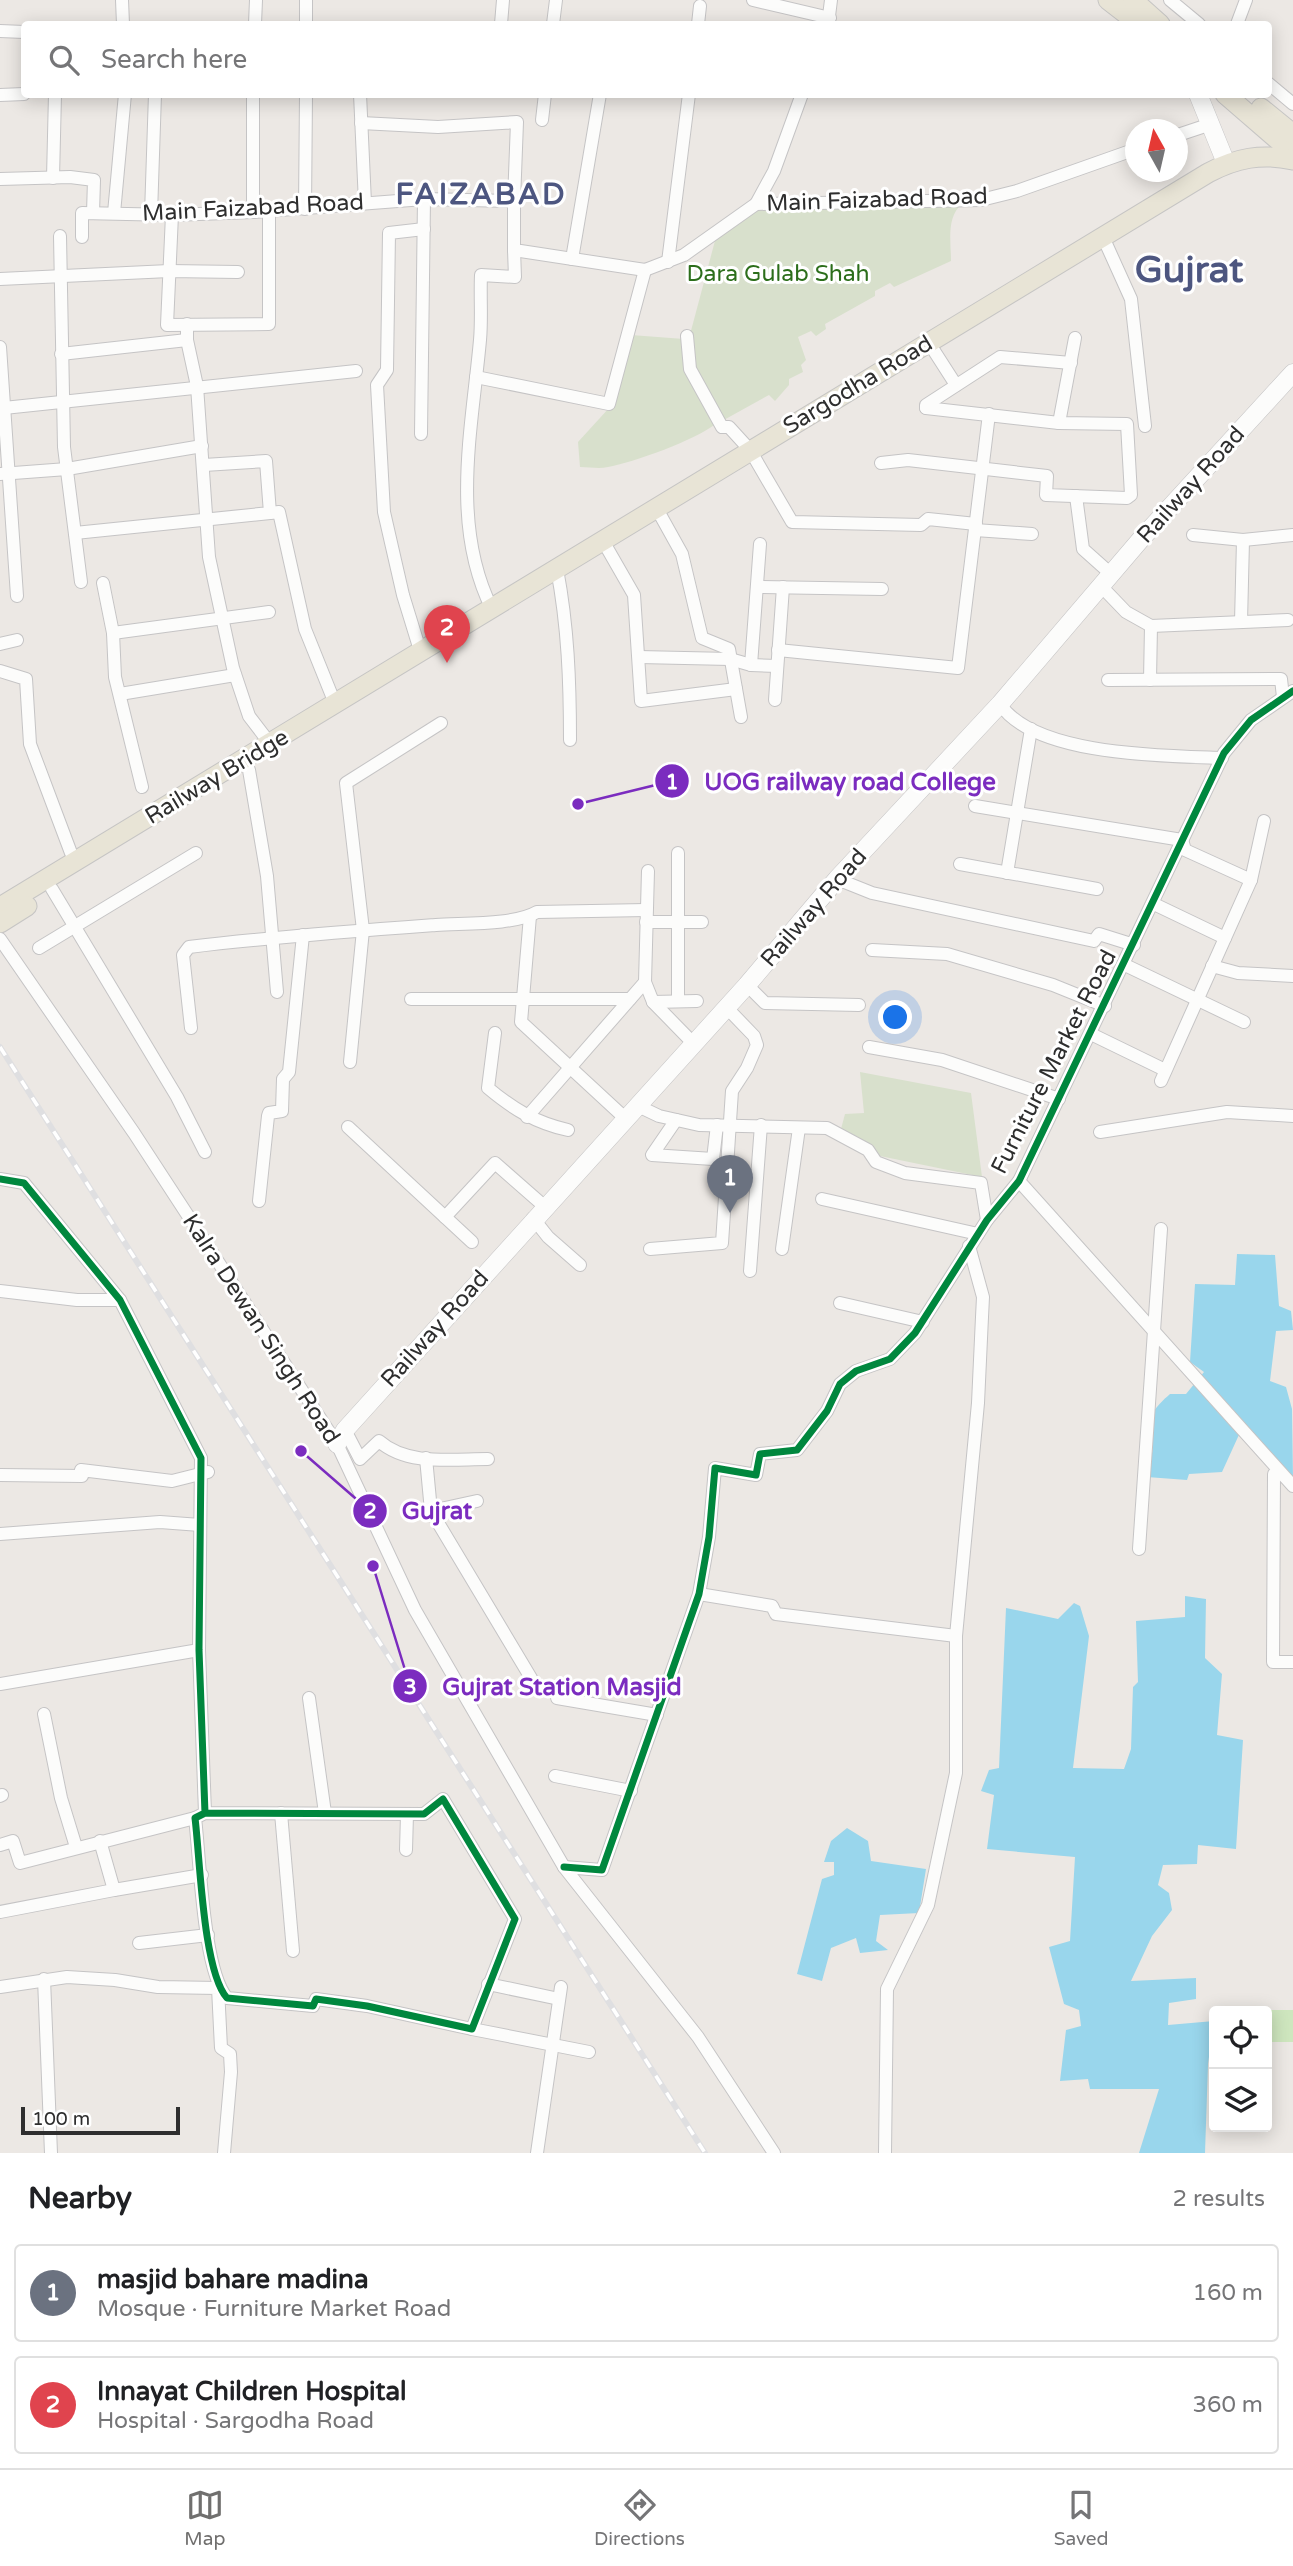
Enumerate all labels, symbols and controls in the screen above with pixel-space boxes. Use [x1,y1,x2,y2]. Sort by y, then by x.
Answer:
search box [21,21,1272,98]
icon: search [45,41,83,79]
text: Search here [101,44,247,75]
north arrow [1125,119,1188,182]
district label: FAIZABAD [396,176,566,213]
street label: Main Faizabad Road [766,182,988,218]
street label: Main Faizabad Road [141,188,365,228]
district label: Gujrat [1135,248,1243,293]
park label: Dara Gulab Shah [686,260,870,288]
street label: Sargodha Road [778,329,938,441]
street label: Railway Road [1131,421,1251,549]
pin: 2 [424,605,470,663]
street label: Railway Bridge [140,723,294,831]
callout: UOG railway road College [655,759,1009,804]
text: UOG railway road College [704,768,996,797]
text: 1 [665,770,679,795]
street label: Railway Road [755,843,873,973]
street label: Furniture Market Road [985,945,1123,1179]
your location [878,1000,912,1034]
pin: 1 [707,1155,753,1213]
street label: Kalra Dewan Singh Road [176,1209,346,1449]
street label: Railway Road [375,1265,495,1393]
callout: Gujrat [353,1488,486,1533]
text: Gujrat [402,1497,473,1526]
text: 2 [363,1499,377,1524]
callout: Gujrat Station Masjid [393,1664,695,1709]
text: Gujrat Station Masjid [442,1673,682,1702]
text: 3 [403,1675,417,1700]
map controls [1209,2006,1272,2132]
button: locate [1209,2006,1272,2069]
button: layers [1209,2069,1272,2132]
scale bar [21,2104,180,2136]
text: 100 m [32,2108,90,2130]
text: Nearby [28,2180,132,2217]
text: 2 results [1172,2185,1265,2213]
text: masjid bahare madina [97,2264,369,2295]
text: 1 [46,2279,60,2307]
text: 160 m [1193,2279,1263,2307]
text: Mosque · Furniture Market Road [97,2295,451,2323]
text: Innayat Children Hospital [97,2376,407,2407]
text: 2 [46,2391,60,2419]
text: 360 m [1193,2391,1263,2419]
text: Hospital · Sargodha Road [97,2407,374,2435]
tab: Map [184,2486,225,2550]
tab: Directions [594,2486,685,2550]
tab: Saved [1054,2486,1109,2550]

